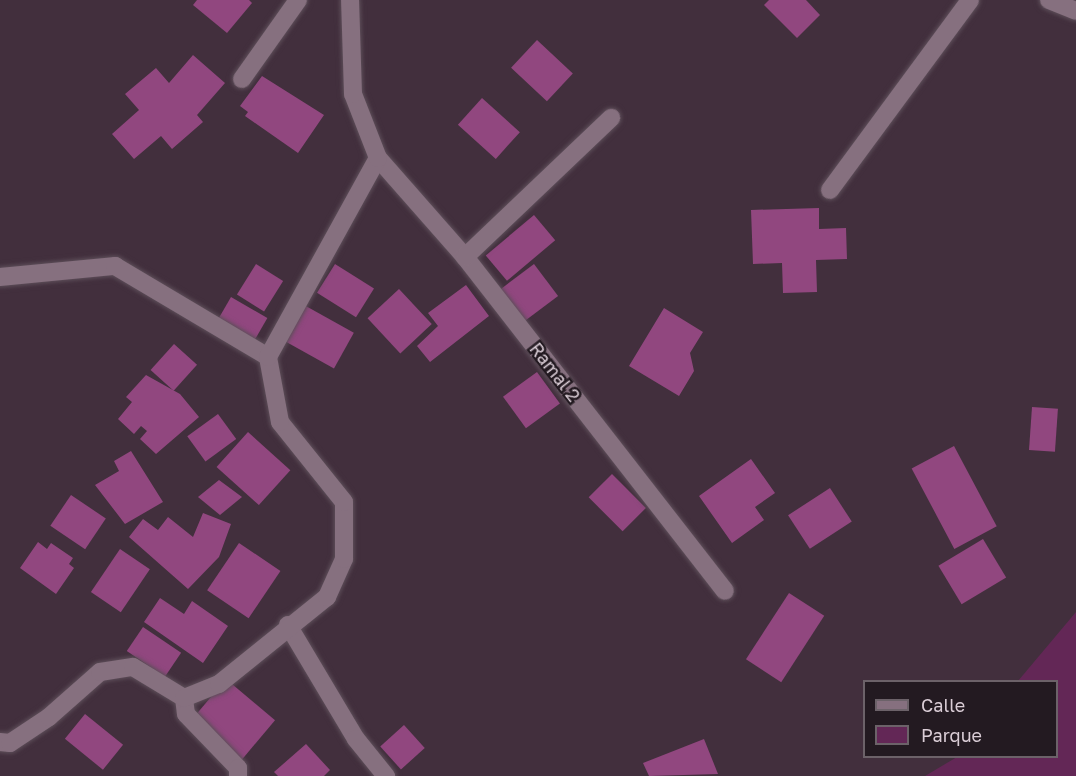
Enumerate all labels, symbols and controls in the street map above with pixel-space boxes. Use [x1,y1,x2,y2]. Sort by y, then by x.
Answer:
street label: Ramal 2 [525,338,585,406]
legend [863,680,1058,758]
text: Calle [921,694,965,716]
text: Parque [921,724,982,746]

